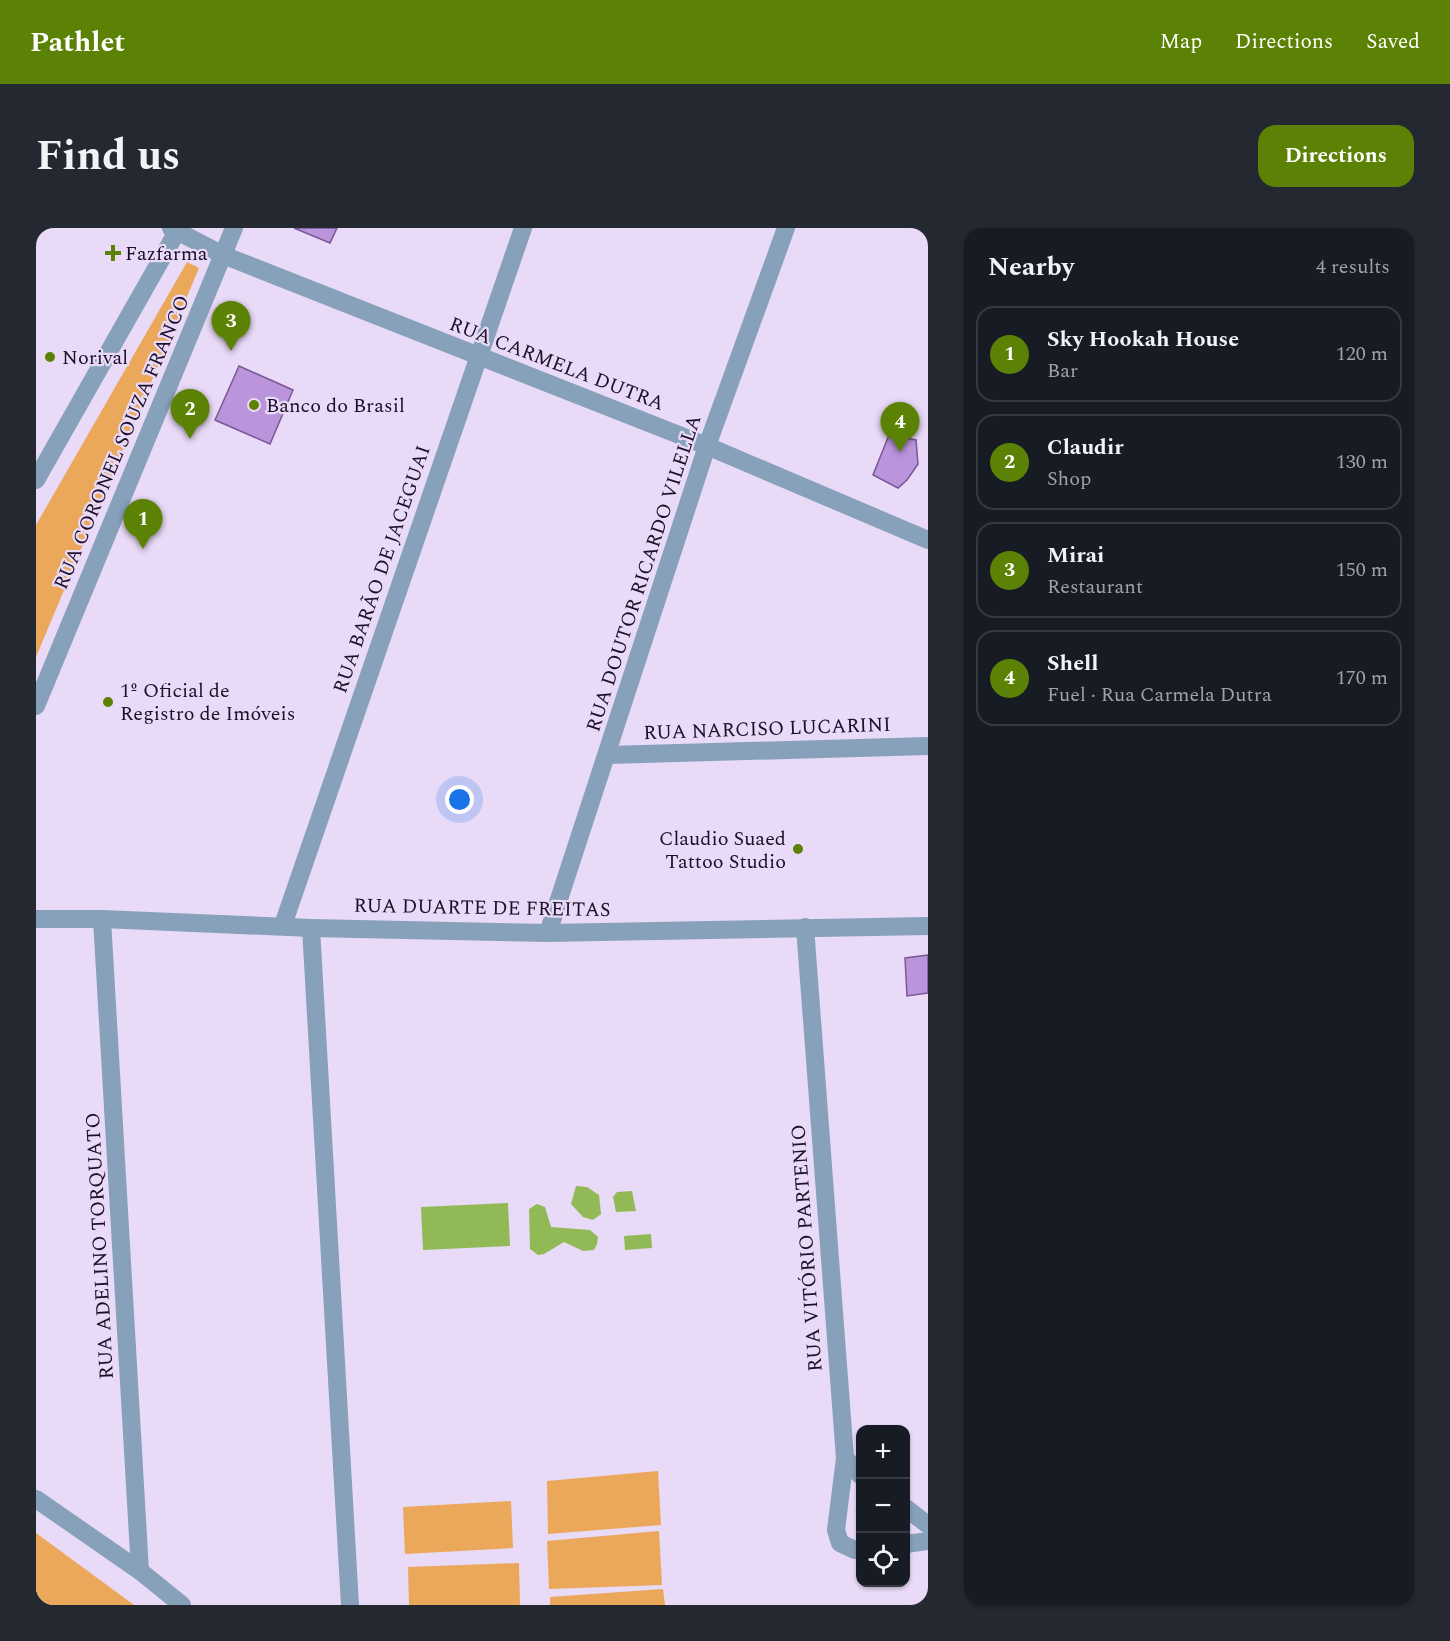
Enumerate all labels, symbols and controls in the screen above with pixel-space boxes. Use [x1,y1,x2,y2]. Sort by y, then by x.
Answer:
text: Pathlet [30,21,125,64]
text: Map [1160,26,1202,58]
text: Directions [1235,26,1333,58]
text: Saved [1366,26,1420,58]
text: Find us [36,125,180,188]
button: Directions [1258,125,1414,187]
place label: Fazfarma [125,239,208,269]
marker: Fazfarma [106,246,120,260]
text: Nearby [988,247,1074,287]
text: 4 results [1316,252,1390,282]
street label: RUA CORONEL SOUZA FRANCO [46,291,198,594]
pin: 3 [212,302,250,351]
street label: RUA CARMELA DUTRA [445,309,669,419]
text: Sky Hookah House [1047,323,1239,356]
text: 1 [1004,339,1015,369]
text: 120 m [1336,339,1388,369]
place label: Norival [62,343,128,373]
marker: Norival [43,350,57,364]
text: Bar [1047,356,1078,386]
pin: 2 [170,390,210,439]
place label: Banco do Brasil [266,391,405,421]
marker: Banco do Brasil [247,398,261,412]
pin: 4 [880,402,920,452]
street label: RUA DOUTOR RICARDO VILELLA [578,411,709,736]
text: Claudir [1047,431,1124,464]
street label: RUA BARÃO DE JACEGUAI [325,441,439,697]
text: 2 [1004,447,1015,477]
text: 130 m [1336,447,1388,477]
text: Shop [1047,464,1091,494]
pin: 1 [124,500,162,549]
text: Mirai [1047,539,1104,572]
text: 3 [1004,555,1015,585]
text: 150 m [1336,555,1388,585]
text: Restaurant [1047,572,1143,602]
text: Shell [1047,647,1098,680]
text: 4 [1004,663,1015,693]
text: 170 m [1336,663,1388,693]
place label: 1º Oficial de Registro de Imóveis [120,676,295,729]
text: Fuel · Rua Carmela Dutra [1047,680,1272,710]
marker: 1º Oficial de Registro de Imóveis [101,695,115,709]
street label: RUA NARCISO LUCARINI [643,710,891,748]
your location [445,785,474,814]
place label: Claudio Suaed Tattoo Studio [659,824,786,877]
marker: Claudio Suaed Tattoo Studio [791,842,805,856]
street label: RUA DUARTE DE FREITAS [353,891,611,925]
street label: RUA ADELINO TORQUATO [78,1112,122,1380]
street label: RUA VITÓRIO PARTENIO [783,1123,831,1373]
map controls [856,1425,910,1587]
button: + [856,1425,910,1479]
button: − [856,1479,910,1533]
button: locate [856,1533,910,1587]

